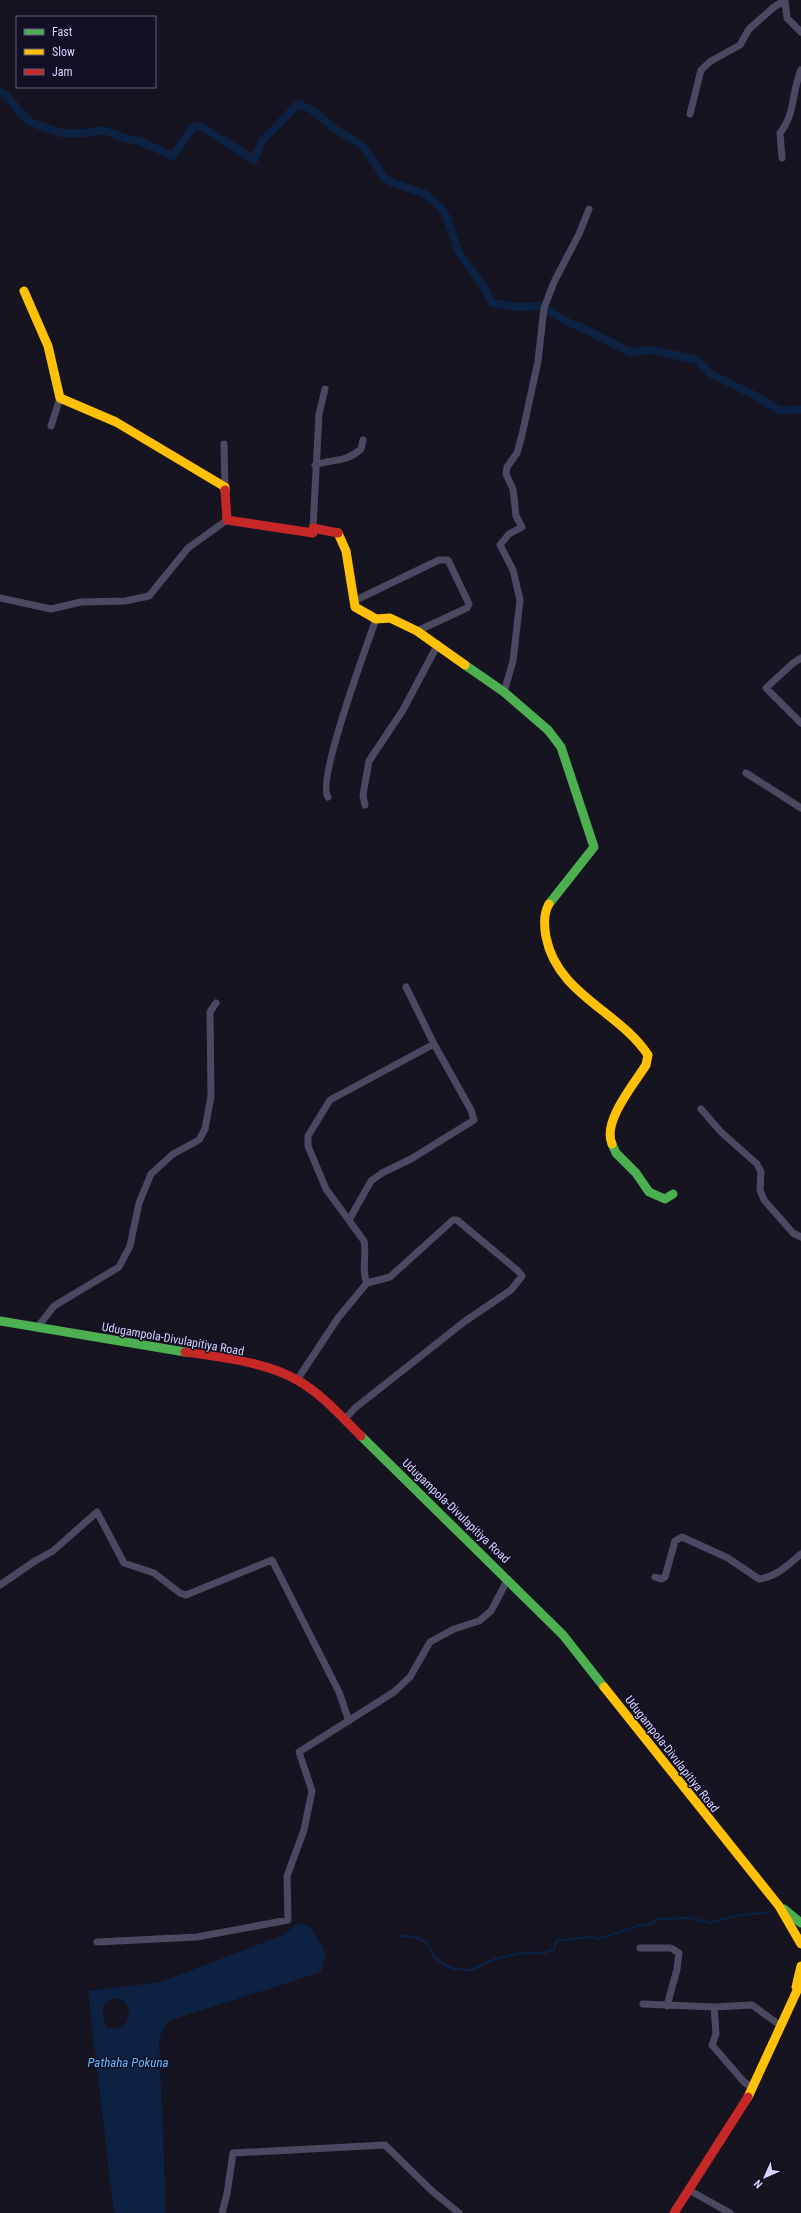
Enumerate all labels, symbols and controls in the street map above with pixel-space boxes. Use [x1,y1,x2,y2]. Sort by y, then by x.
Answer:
legend [16,16,156,88]
text: Fast [52,25,73,39]
text: Slow [52,45,75,59]
text: Jam [52,65,73,79]
street label: Udugampola-Divulapitiya Road [101,1320,245,1358]
street label: Udugampola-Divulapitiya Road [399,1456,513,1566]
street label: Udugampola-Divulapitiya Road [622,1693,722,1815]
water label: Pathaha Pokuna [87,2055,169,2070]
north arrow [745,2157,785,2197]
text: N [751,2177,765,2191]

